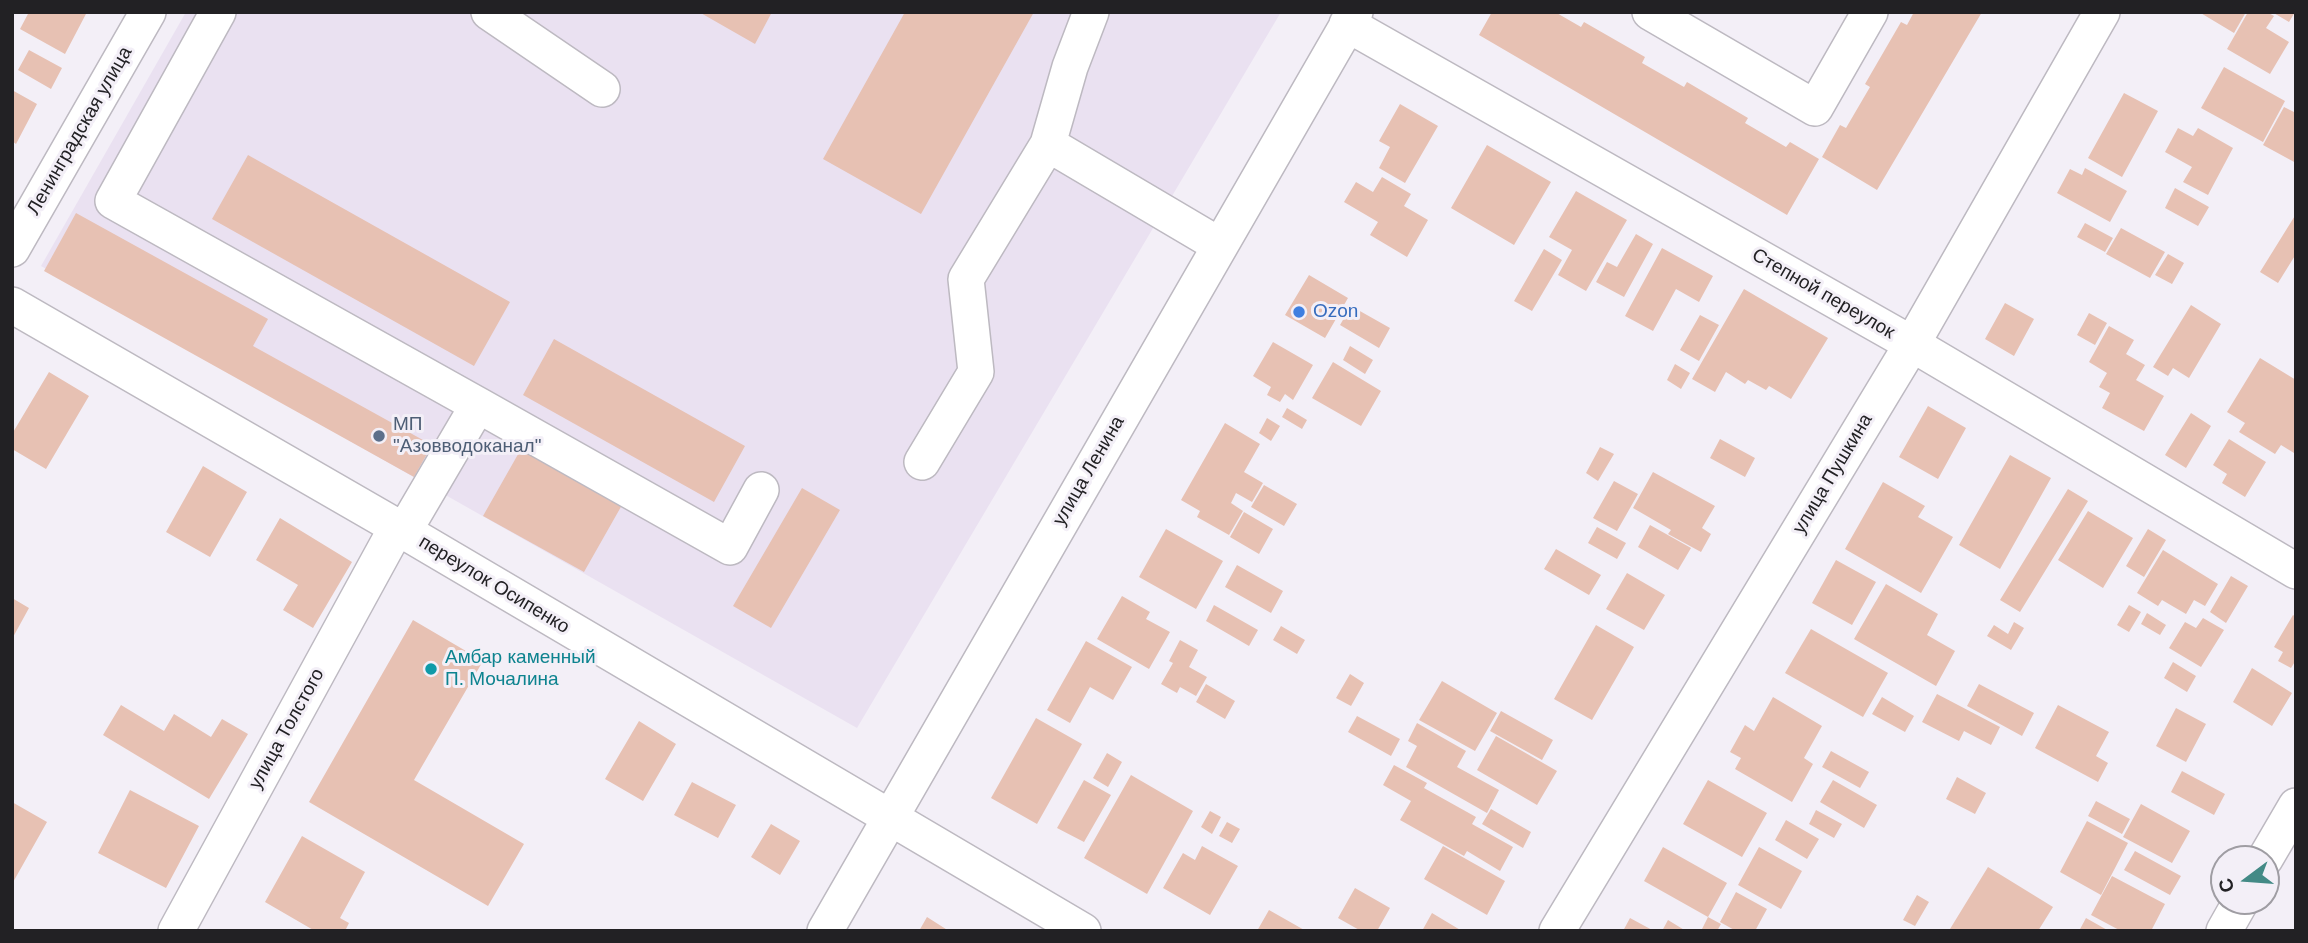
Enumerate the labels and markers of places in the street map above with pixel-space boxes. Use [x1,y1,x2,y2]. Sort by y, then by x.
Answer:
place label: Ozon [1313,301,1358,323]
marker: Ozon [1291,304,1307,320]
place label: МП "Азовводоканал" [393,414,541,458]
marker: МП "Азовводоканал" [371,428,387,444]
place label: Амбар каменный П. Мочалина [445,647,596,691]
marker: Амбар каменный П. Мочалина [423,661,439,677]

